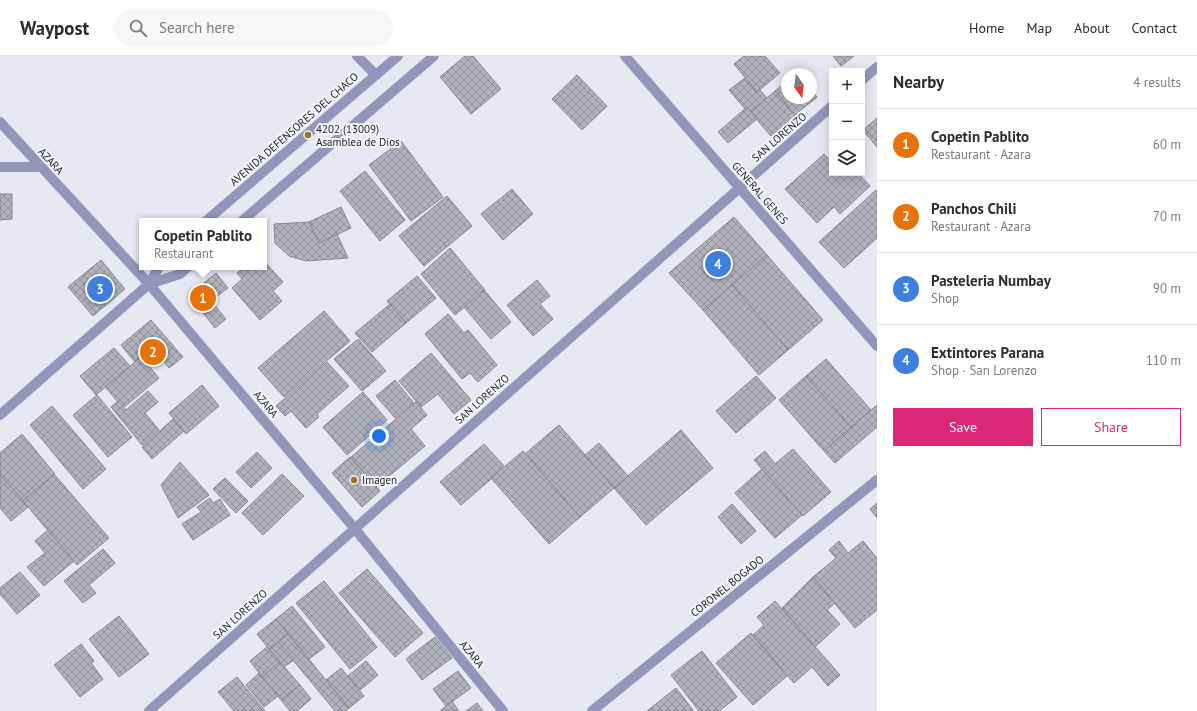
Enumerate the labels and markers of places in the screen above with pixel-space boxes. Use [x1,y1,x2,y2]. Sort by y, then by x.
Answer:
place label: 4202 (13009) Asamblea de Dios [316,122,400,149]
marker: 4202 (13009) Asamblea de Dios [303,130,313,140]
pin: 4 [705,249,731,279]
pin: 3 [87,274,113,304]
pin: 1 [190,283,216,313]
pin: 2 [140,337,166,367]
place label: Imagen [362,473,397,487]
marker: Imagen [349,475,359,485]

